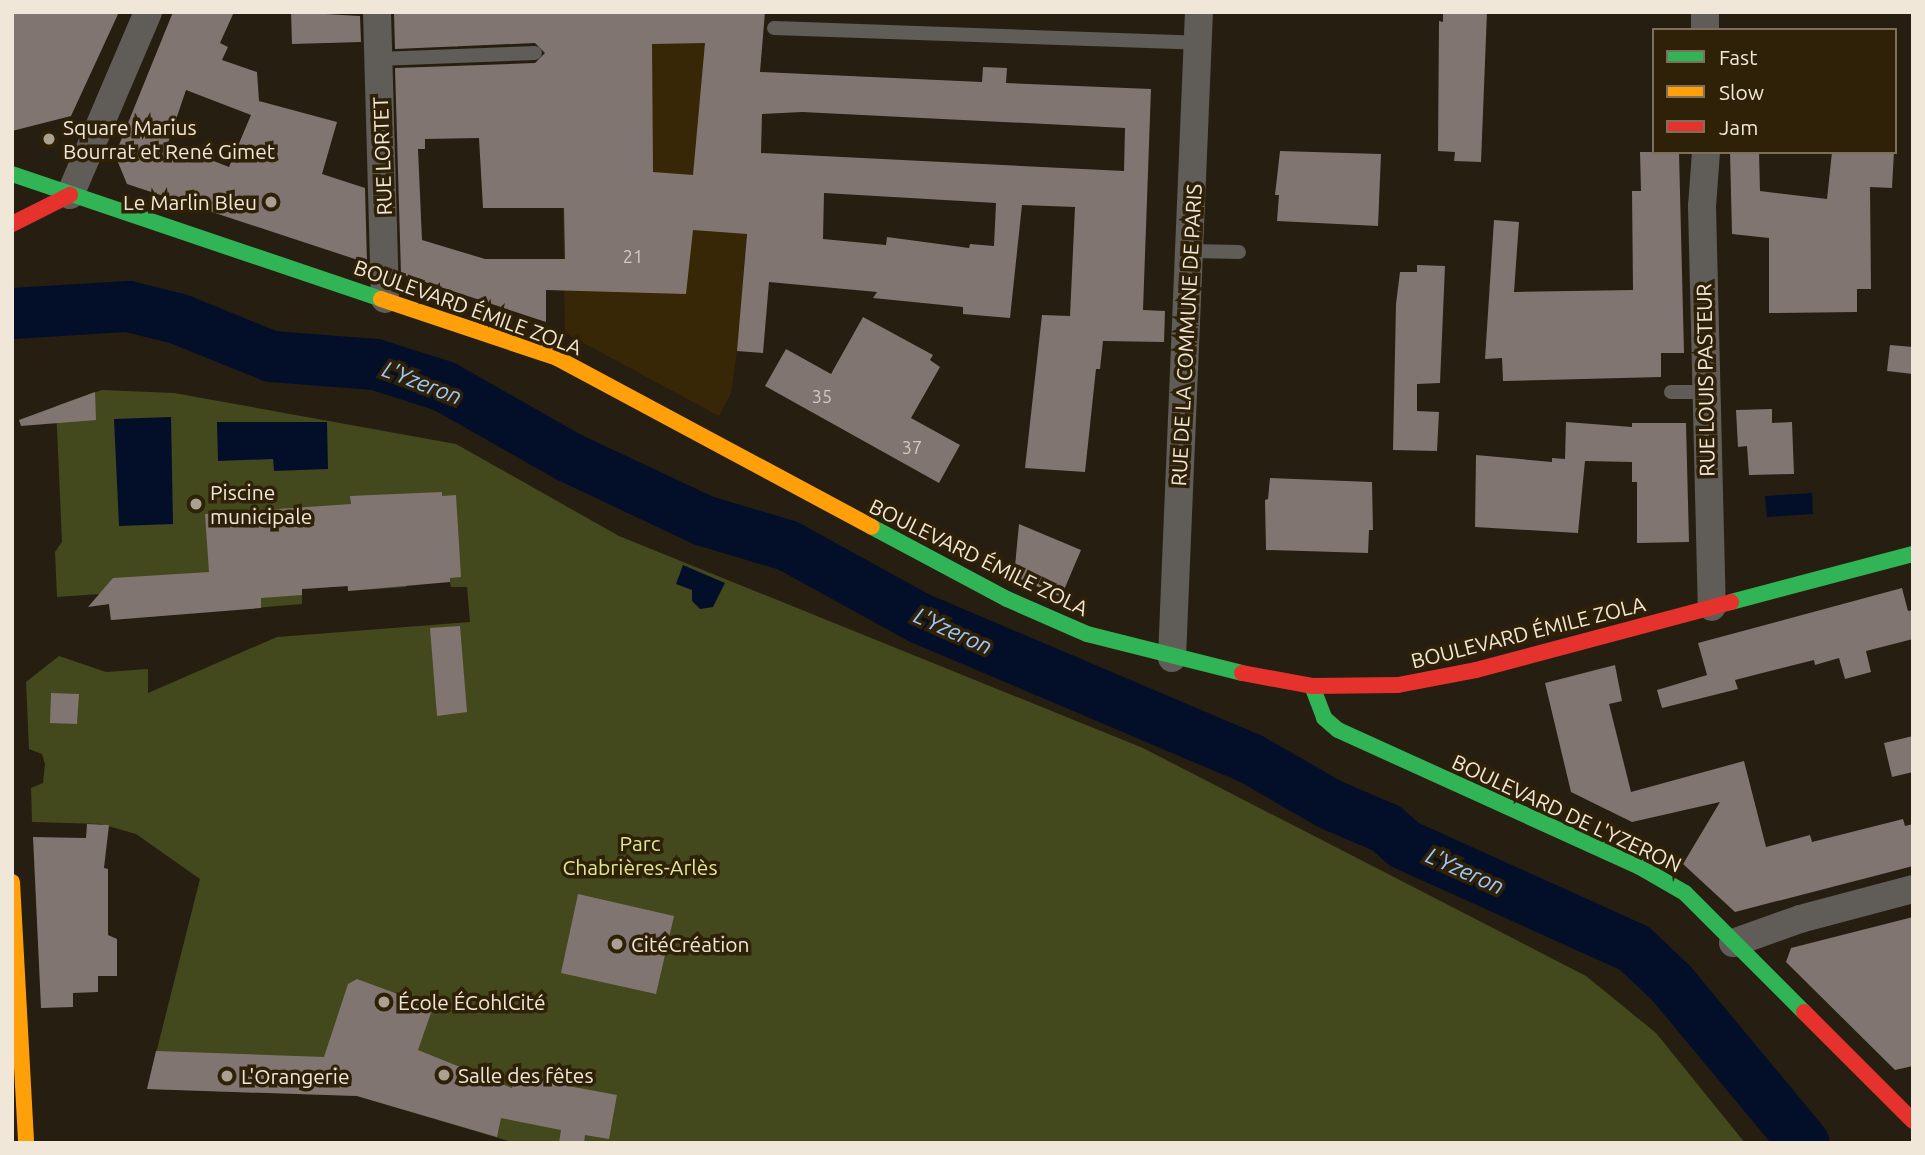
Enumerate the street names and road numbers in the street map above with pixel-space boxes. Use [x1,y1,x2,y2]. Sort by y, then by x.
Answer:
street label: RUE LORTET [367,96,397,216]
street label: RUE DE LA COMMUNE DE PARIS [1165,183,1207,487]
street label: BOULEVARD ÉMILE ZOLA [351,254,585,360]
street label: RUE LOUIS PASTEUR [1691,283,1719,477]
street label: BOULEVARD ÉMILE ZOLA [865,493,1093,621]
street label: BOULEVARD ÉMILE ZOLA [1408,591,1648,673]
street label: BOULEVARD DE L'YZERON [1448,749,1686,877]

